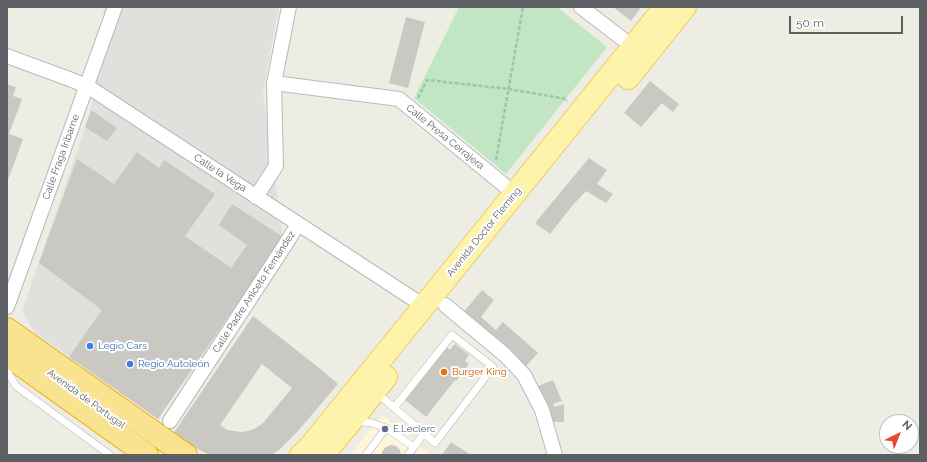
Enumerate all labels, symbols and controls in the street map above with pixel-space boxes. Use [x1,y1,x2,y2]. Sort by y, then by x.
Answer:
scale bar [791,8,905,34]
text: 50 m [796,16,824,30]
street label: Calle Presa Cerrajera [404,102,486,172]
street label: Calle Fraga Iribarne [40,113,82,201]
street label: Calle la Vega [191,151,249,195]
street label: Avenida Doctor Fleming [444,185,524,279]
street label: Calle Padre Aniceto Fernández [210,229,298,355]
place label: Legio Cars [98,340,147,352]
marker: Legio Cars [85,341,95,351]
place label: Regio Autoleón [138,358,209,370]
marker: Regio Autoleón [125,359,135,369]
place label: Burger King [452,366,507,378]
street label: Avenida de Portugal [45,367,127,431]
marker: Burger King [439,367,449,377]
north arrow [879,414,919,454]
text: N [899,418,914,433]
place label: E.Leclerc [393,423,435,435]
marker: E.Leclerc [380,424,390,434]

